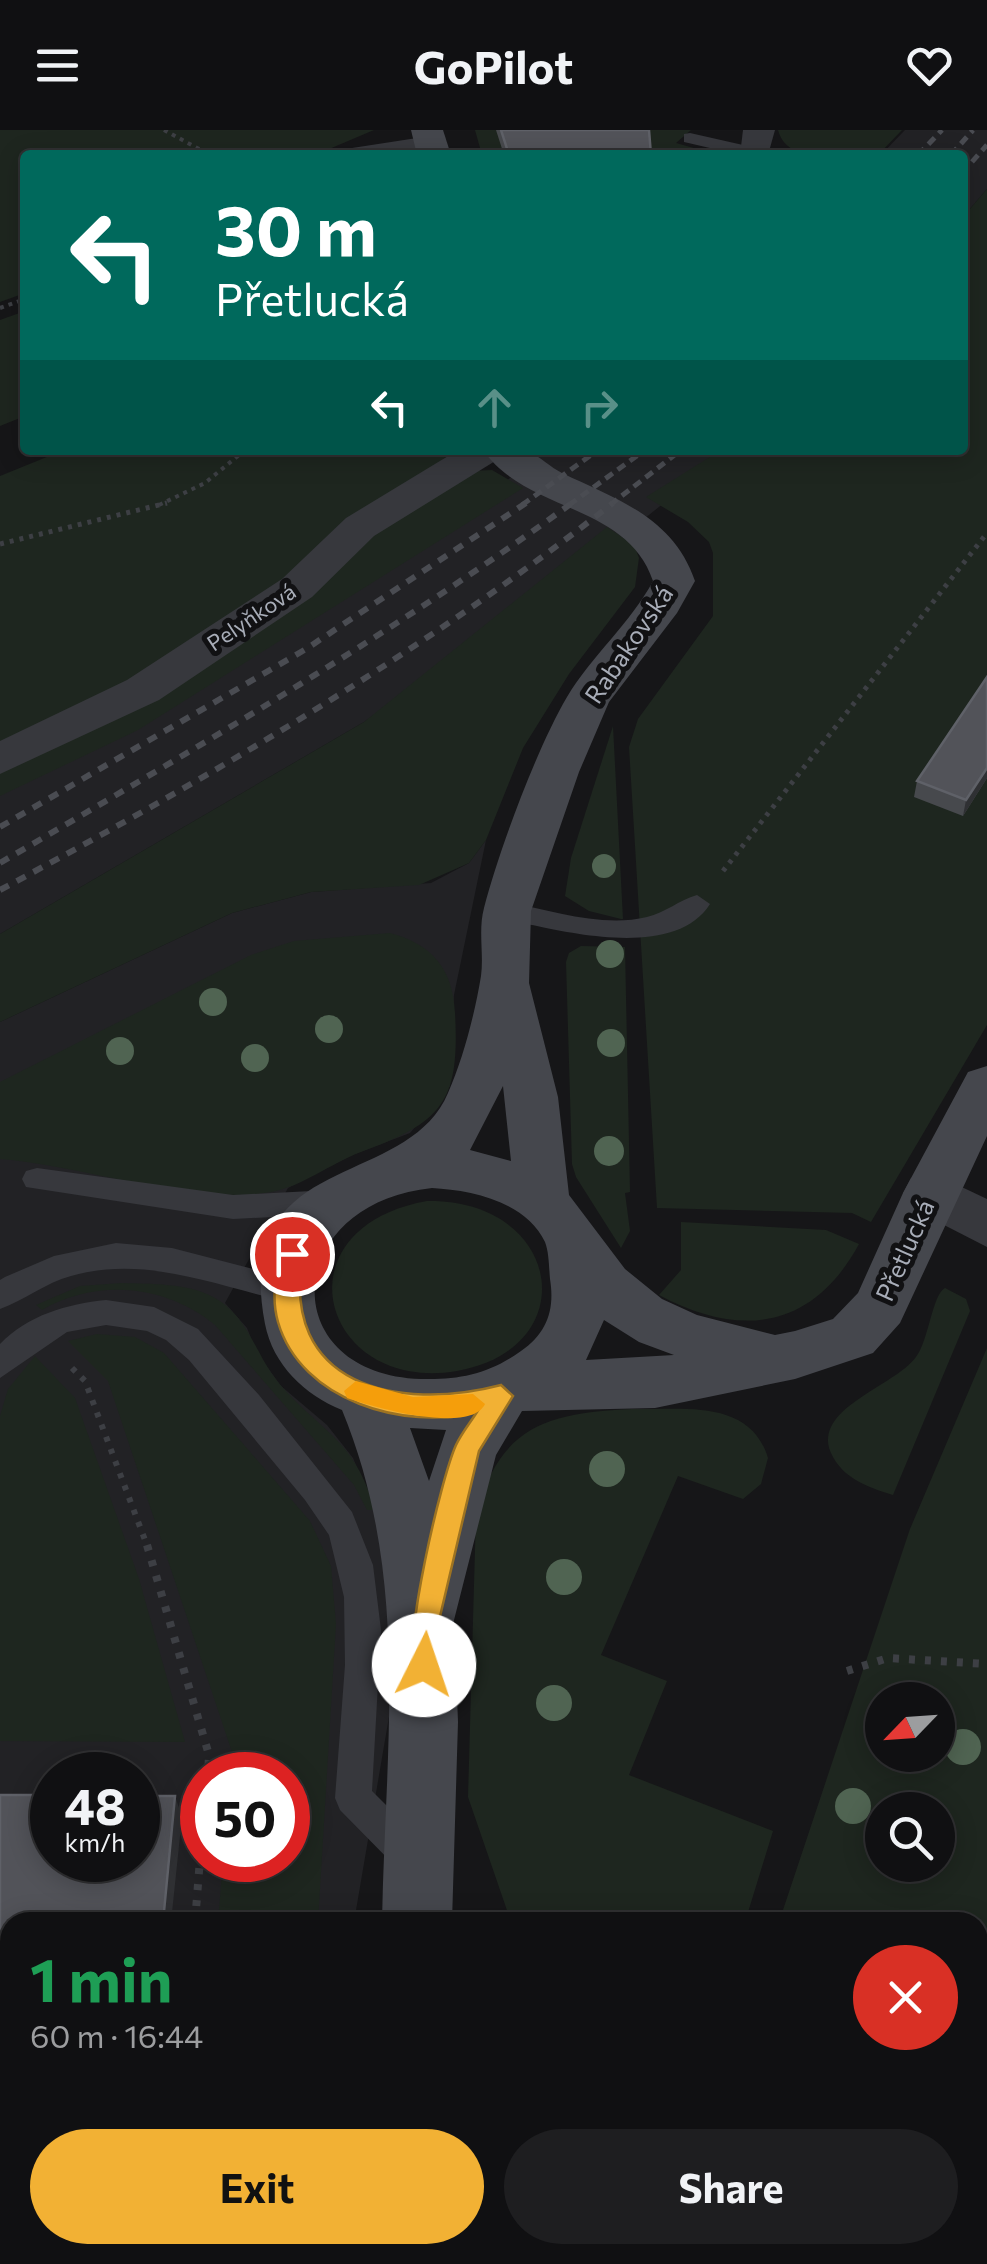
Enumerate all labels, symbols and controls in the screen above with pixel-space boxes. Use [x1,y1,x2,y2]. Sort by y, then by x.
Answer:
icon: menu [30,38,85,93]
text: GoPilot [414,38,573,93]
icon: heart [902,38,957,93]
text: 30 m [215,185,377,270]
icon: left [50,190,180,320]
text: Přetlucká [215,270,409,325]
icon: left [362,380,417,435]
icon: ahead [467,380,522,435]
icon: right [572,380,627,435]
street label: Pelyňková [201,577,301,657]
street label: Rabakovská [578,579,678,709]
street label: Přetlucká [868,1195,940,1305]
pin [250,1212,335,1297]
icon: arrive [265,1227,320,1282]
position arrow [372,1613,476,1717]
north arrow [865,1682,955,1772]
map controls [865,1682,955,1882]
speed limit sign: 50 [180,1752,310,1882]
text: 48 [64,1774,126,1835]
button: search [865,1792,955,1882]
text: km/h [65,1827,125,1857]
text: 1 min [30,1941,172,2014]
button: close [853,1945,958,2050]
text: 60 m · 16:44 [30,2015,203,2055]
button: Exit [30,2129,484,2244]
button: Share [504,2129,958,2244]

